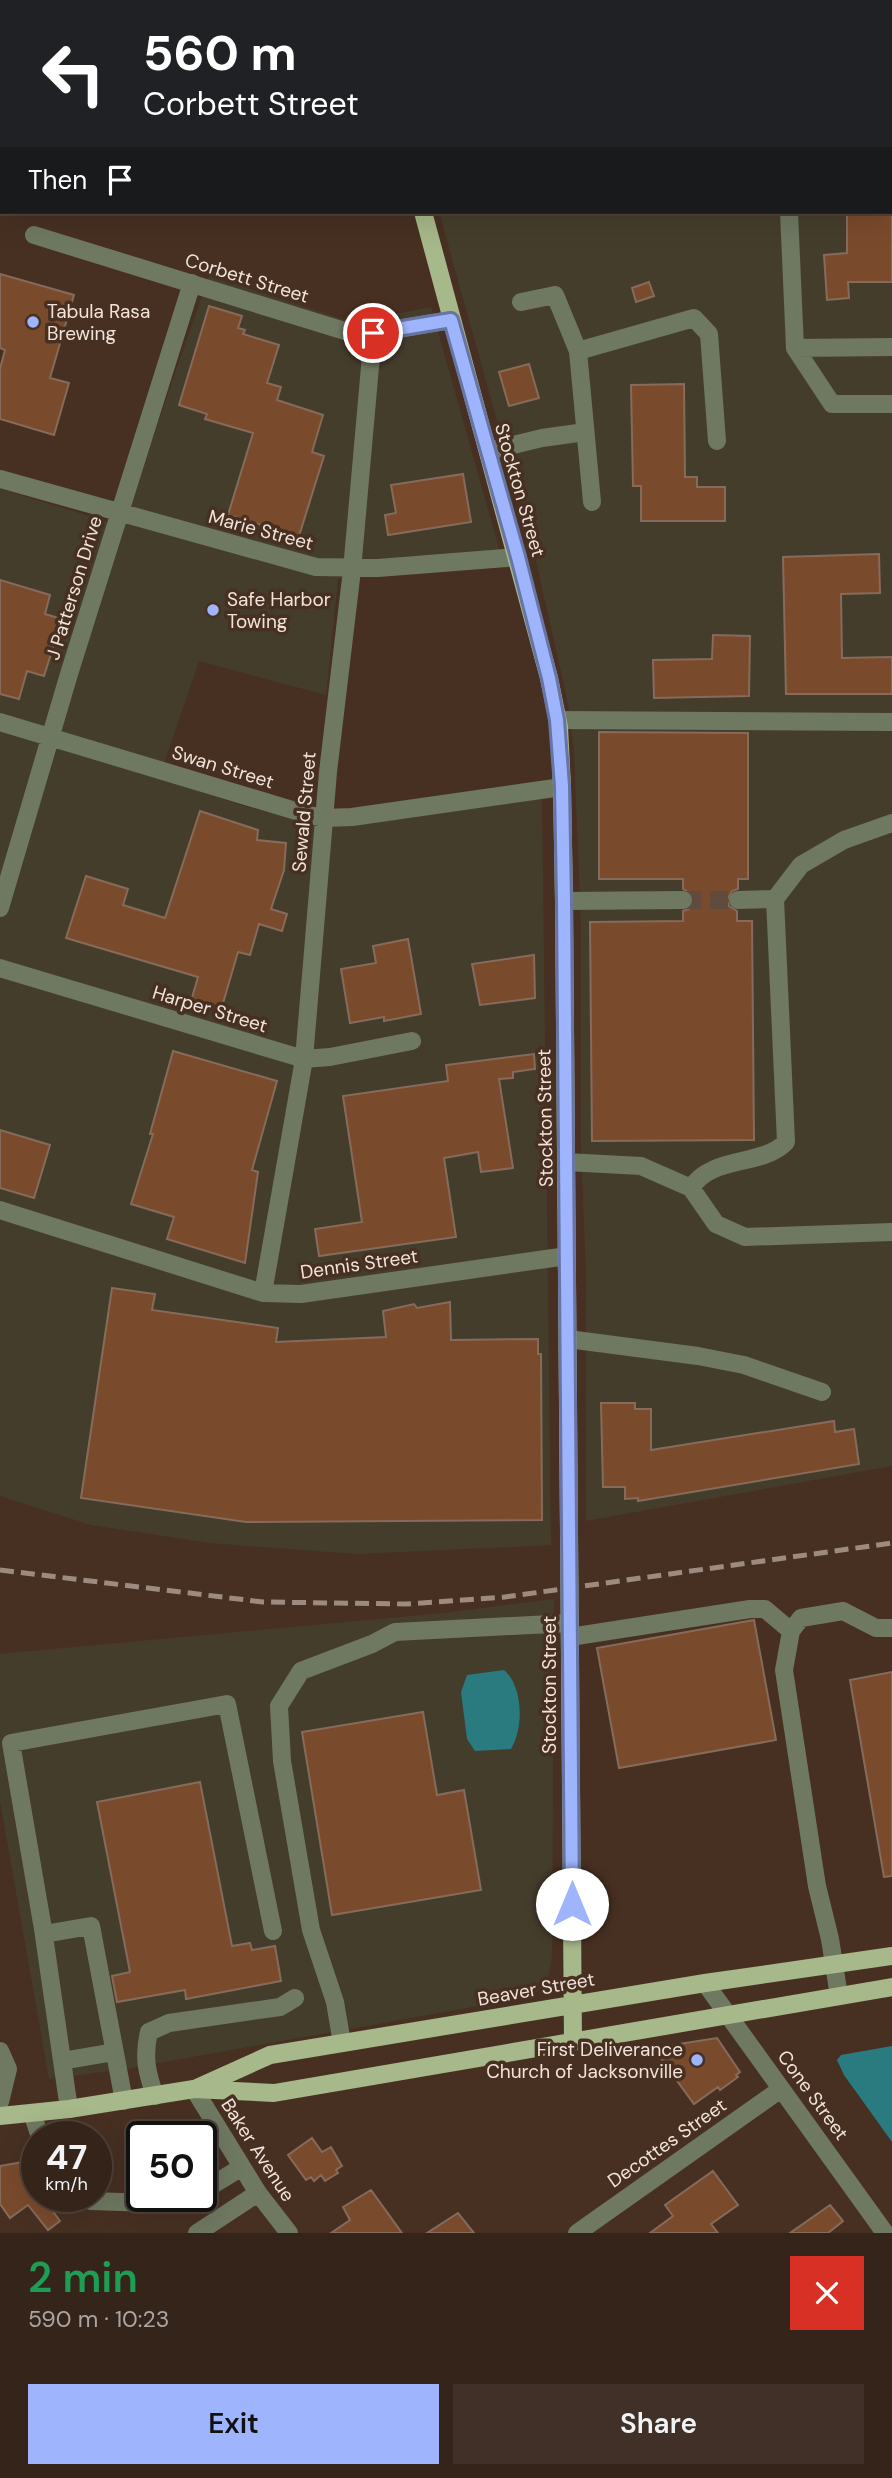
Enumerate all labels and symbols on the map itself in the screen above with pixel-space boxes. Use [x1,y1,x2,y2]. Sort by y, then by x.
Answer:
street label: Corbett Street [182,247,312,309]
place label: Tabula Rasa Brewing [47,299,150,346]
pin [343,303,403,363]
marker: Tabula Rasa Brewing [25,314,41,330]
street label: Stockton Street [489,420,551,560]
street label: Marie Street [206,504,316,556]
street label: J Patterson Drive [40,513,108,663]
place label: Safe Harbor Towing [227,587,331,634]
marker: Safe Harbor Towing [205,602,221,618]
street label: Swan Street [169,740,277,794]
street label: Sewald Street [286,751,322,873]
street label: Harper Street [149,980,271,1038]
street label: Stockton Street [531,1049,559,1187]
street label: Dennis Street [298,1243,420,1285]
street label: Stockton Street [537,1616,562,1754]
position arrow [535,1867,609,1941]
street label: Beaver Street [475,1966,597,2012]
place label: First Deliverance Church of Jacksonville [486,2037,683,2084]
street label: Cone Street [772,2045,854,2145]
marker: First Deliverance Church of Jacksonville [689,2052,705,2068]
street label: Decottes Street [603,2093,731,2193]
street label: Baker Avenue [215,2094,301,2206]
speed limit sign: 50 [126,2121,217,2212]

